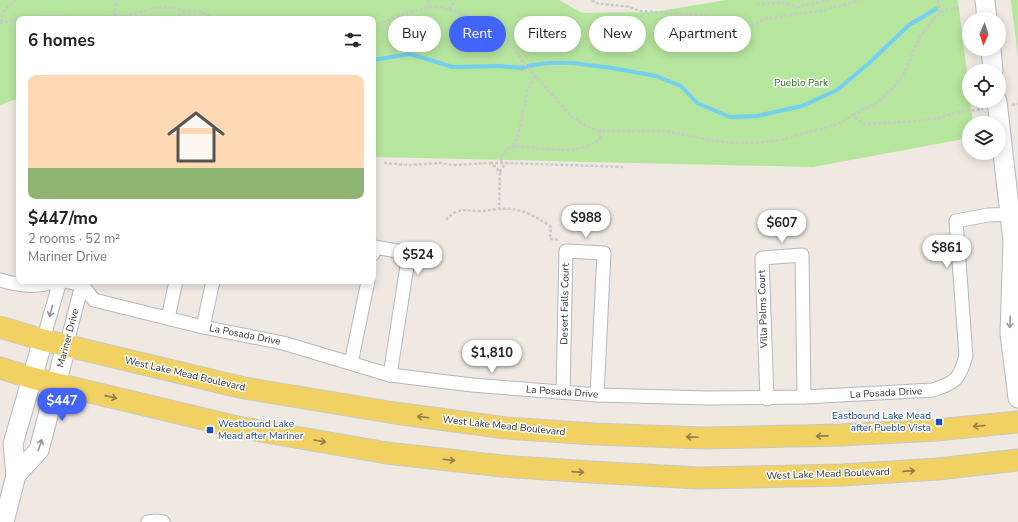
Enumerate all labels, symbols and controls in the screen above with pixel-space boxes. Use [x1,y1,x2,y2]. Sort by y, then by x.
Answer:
north arrow [962,12,1006,56]
map controls [962,12,1006,160]
chip: Buy [388,16,441,52]
chip: Rent [449,16,506,52]
chip: Filters [514,16,581,52]
chip: New [589,16,646,52]
chip: Apartment [654,16,751,52]
text: 6 homes [28,29,95,52]
icon: filters [342,29,364,51]
button: locate [962,64,1006,108]
park label: Pueblo Park [774,76,829,90]
icon: home [160,101,232,173]
button: layers [962,116,1006,160]
pin: $988 [562,205,610,239]
text: $447/mo [28,207,98,230]
text: $988 [570,209,602,227]
pin: $607 [758,210,806,244]
text: $607 [766,214,798,232]
text: 2 rooms · 52 m² [28,230,120,248]
pin: $861 [923,235,971,269]
text: $861 [931,239,963,257]
pin: $524 [394,242,442,276]
text: $524 [402,246,434,264]
text: Mariner Drive [28,248,107,266]
street label: Desert Falls Court [557,263,573,345]
street label: Villa Palms Court [755,269,771,349]
one-way arrow [47,304,54,317]
street label: Mariner Drive [53,307,83,369]
one-way arrow [1007,315,1014,328]
street label: La Posada Drive [208,321,282,349]
pin: $1,810 [459,340,525,374]
text: $1,810 [471,344,513,362]
street label: West Lake Mead Boulevard [123,353,247,395]
street label: La Posada Drive [525,382,599,402]
street label: La Posada Drive [849,384,923,402]
pin: $447 [38,388,86,422]
text: $447 [46,392,78,410]
one-way arrow [104,393,117,401]
place label: Eastbound Lake Mead after Pueblo Vista [832,409,931,435]
one-way arrow [416,413,429,421]
street label: West Lake Mead Boulevard [442,413,566,439]
place label: Westbound Lake Mead after Mariner [218,417,304,443]
marker: Eastbound Lake Mead after Pueblo Vista [934,417,944,427]
one-way arrow [973,422,986,429]
marker: Westbound Lake Mead after Mariner [205,425,215,435]
one-way arrow [816,432,829,439]
one-way arrow [686,433,699,441]
one-way arrow [313,437,326,445]
one-way arrow [37,438,44,451]
one-way arrow [442,456,455,464]
street label: West Lake Mead Boulevard [766,465,890,483]
one-way arrow [902,467,915,474]
one-way arrow [571,468,584,475]

